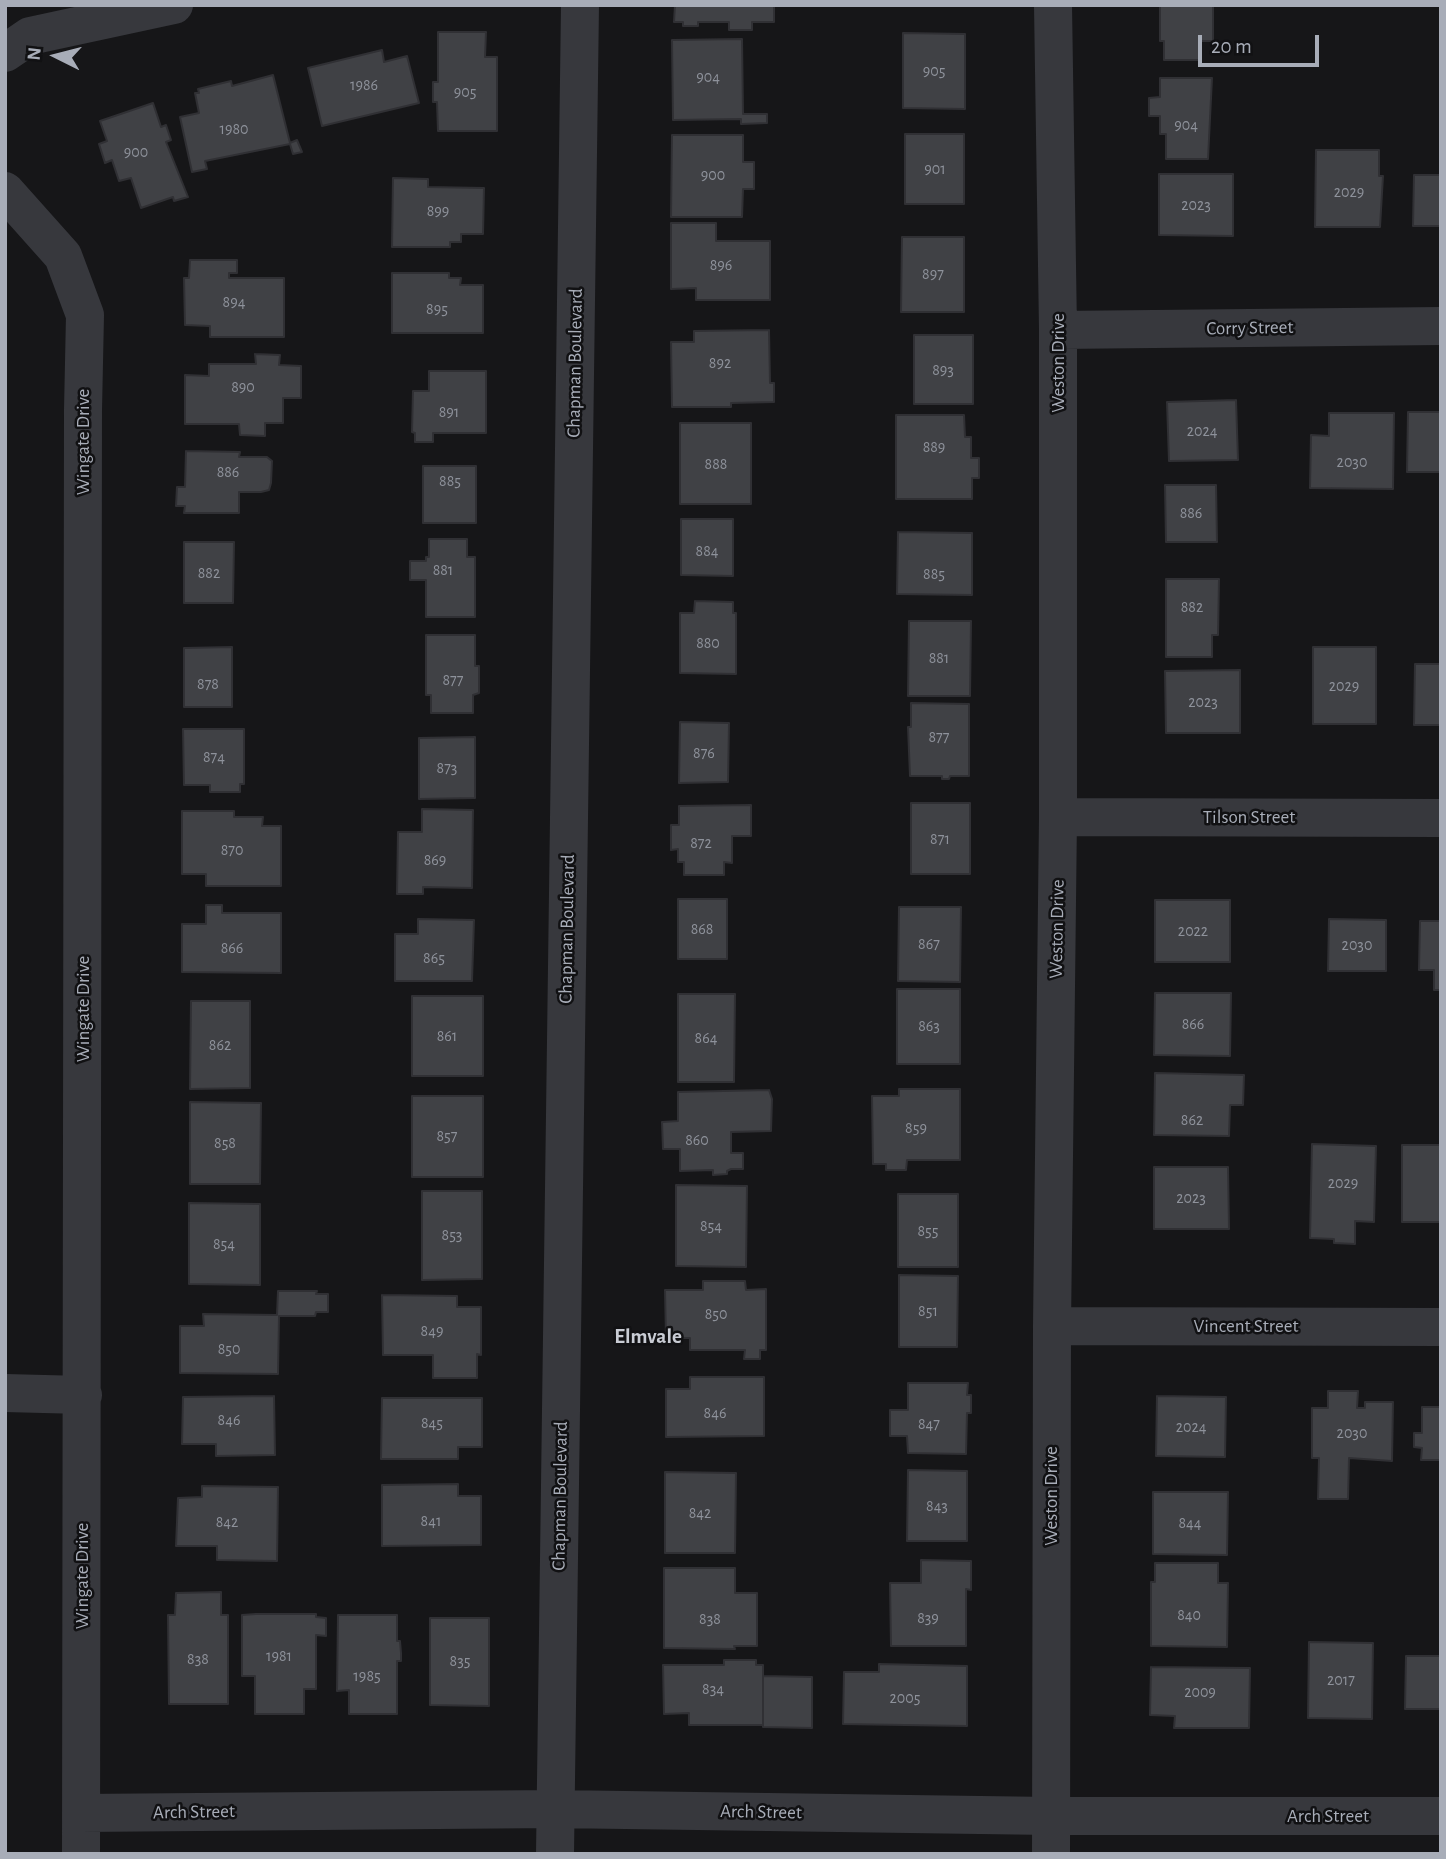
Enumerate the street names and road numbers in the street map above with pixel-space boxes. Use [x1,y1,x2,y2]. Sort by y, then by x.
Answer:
street label: Chapman Boulevard [562,288,588,438]
street label: Weston Drive [1047,313,1069,413]
street label: Corry Street [1206,316,1294,340]
street label: Wingate Drive [72,389,94,495]
street label: Tilson Street [1203,806,1295,828]
street label: Chapman Boulevard [554,854,580,1004]
street label: Weston Drive [1045,879,1069,979]
street label: Wingate Drive [72,956,94,1062]
street label: Vincent Street [1194,1315,1298,1337]
street label: Chapman Boulevard [547,1421,573,1571]
street label: Weston Drive [1040,1446,1062,1546]
street label: Wingate Drive [71,1523,93,1629]
street label: Arch Street [153,1800,235,1824]
street label: Arch Street [720,1800,802,1824]
street label: Arch Street [1287,1805,1369,1827]

